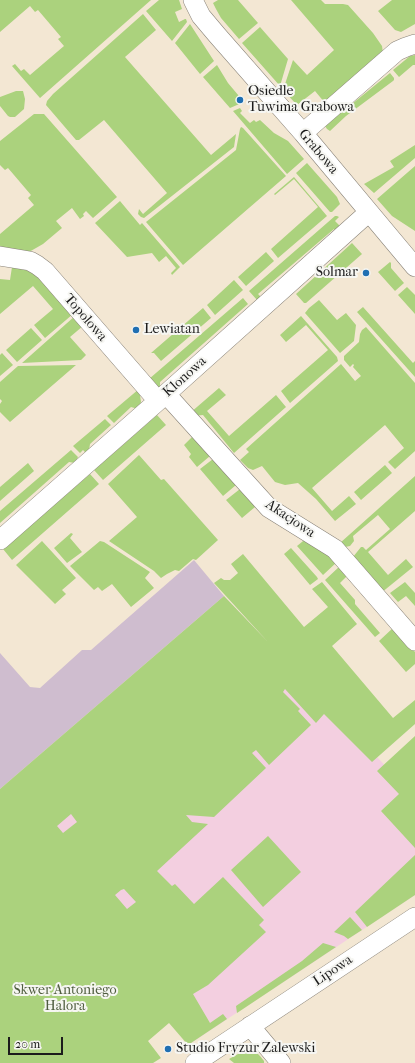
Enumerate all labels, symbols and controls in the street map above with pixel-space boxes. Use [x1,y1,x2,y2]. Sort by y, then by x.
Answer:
place label: Osiedle Tuwima Grabowa [248,84,354,116]
marker: Osiedle Tuwima Grabowa [235,95,245,105]
street label: Grabowa [294,126,342,178]
place label: Solmar [316,265,358,281]
marker: Solmar [361,268,371,278]
street label: Topolowa [60,291,110,345]
place label: Lewiatan [144,322,200,338]
marker: Lewiatan [131,325,141,335]
street label: Klonowa [160,353,210,401]
street label: Akacjowa [262,496,318,542]
street label: Lipowa [310,952,356,990]
park label: Skwer Antoniego Halora [13,983,117,1016]
scale bar [10,1029,65,1055]
text: 20 m [15,1037,40,1051]
place label: Studio Fryzur Zalewski [176,1041,315,1057]
marker: Studio Fryzur Zalewski [163,1044,173,1054]

